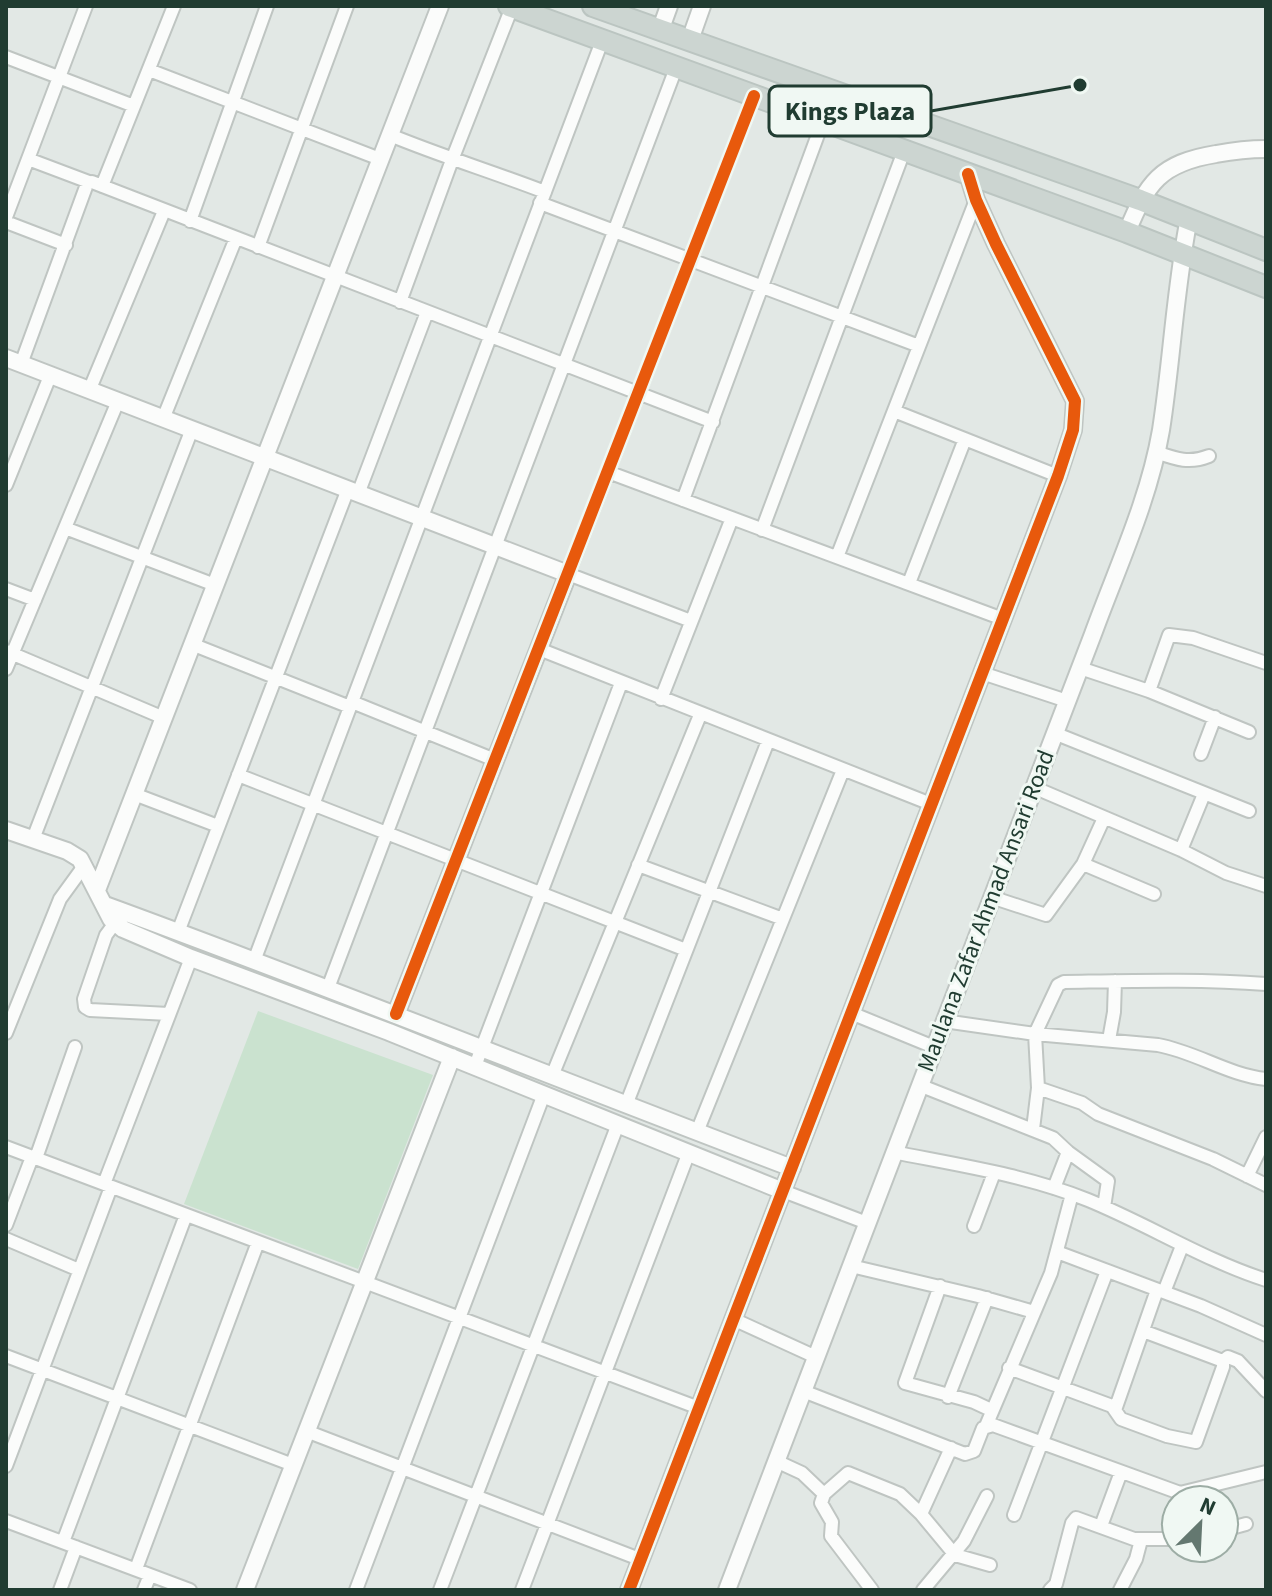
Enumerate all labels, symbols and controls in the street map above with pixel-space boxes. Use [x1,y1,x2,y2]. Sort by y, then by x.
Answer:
callout: Kings Plaza [769,86,931,136]
text: Kings Plaza [785,93,915,130]
street label: Maulana Zafar Ahmad Ansari Road [908,745,1064,1077]
north arrow [1160,1484,1240,1564]
text: N [1195,1489,1221,1524]

